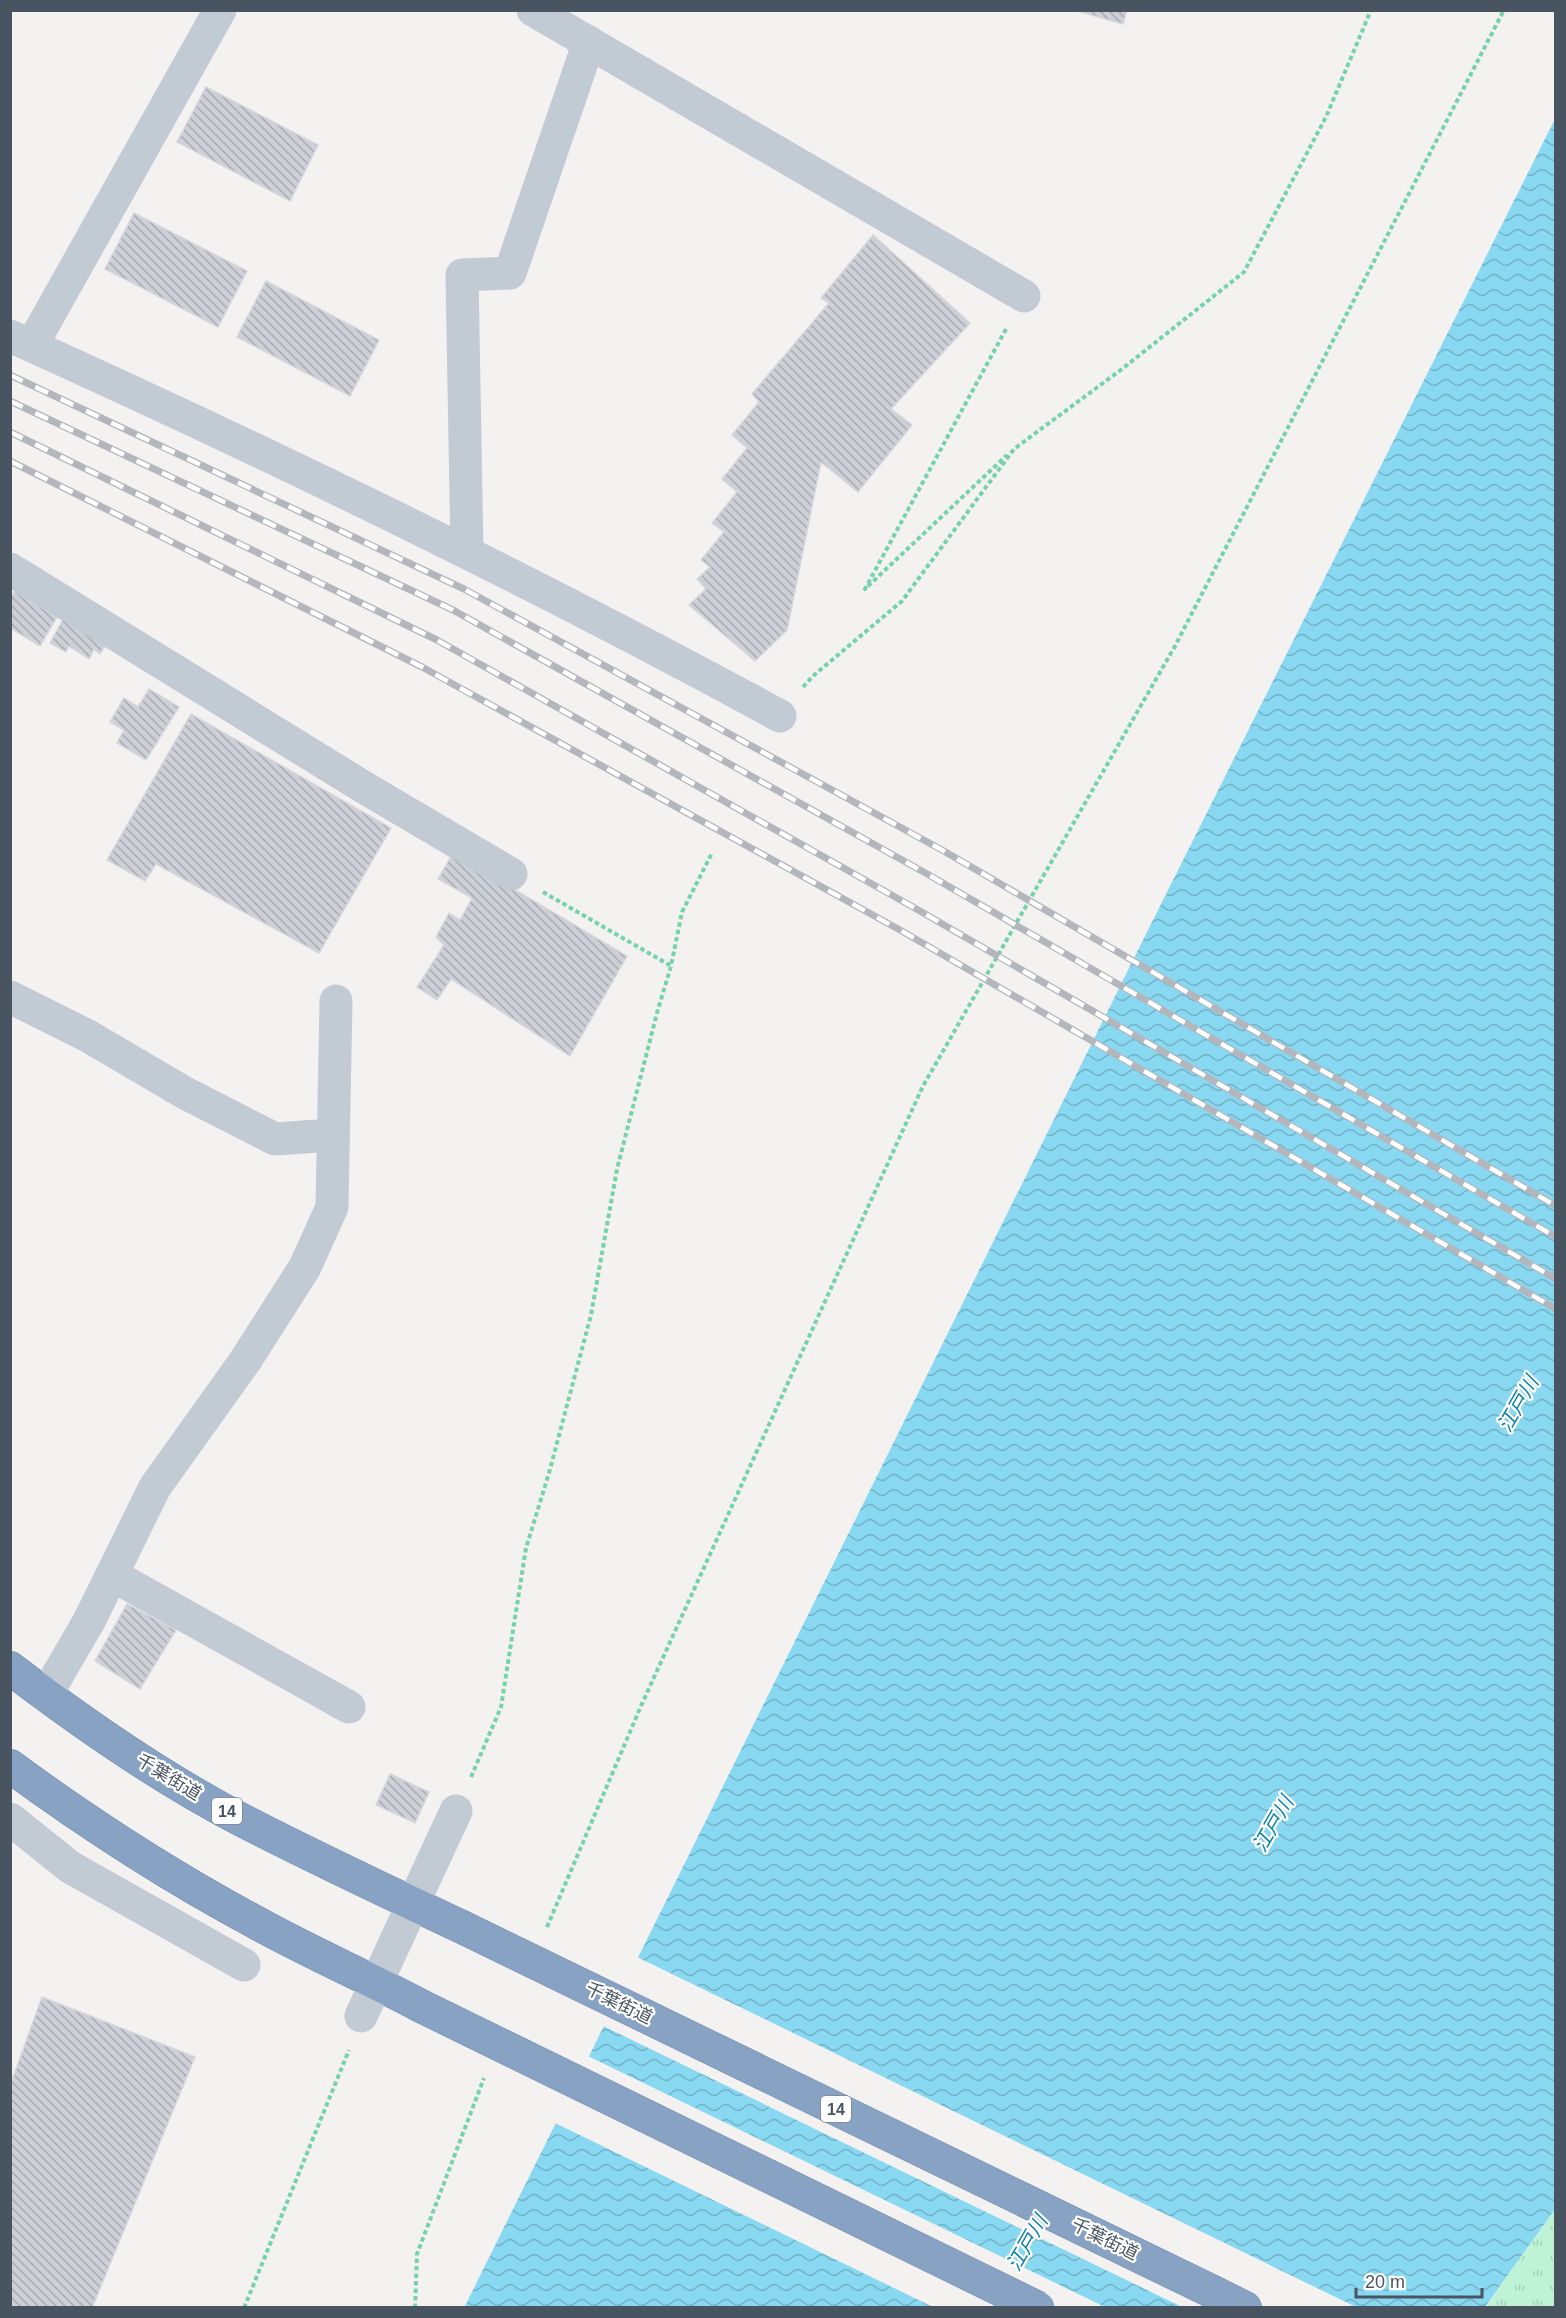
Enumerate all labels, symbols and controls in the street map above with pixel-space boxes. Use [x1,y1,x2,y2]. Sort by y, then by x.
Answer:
water label: 江戸川 [1493,1371,1544,1435]
street label: 千葉街道 [133,1750,205,1804]
water label: 江戸川 [1248,1791,1299,1855]
road number: 14 [212,1798,242,1824]
street label: 千葉街道 [582,1978,656,2028]
road number: 14 [821,2096,851,2122]
water label: 江戸川 [1002,2210,1053,2274]
street label: 千葉街道 [1068,2214,1142,2264]
scale bar [1356,2261,1482,2299]
text: 20 m [1365,2272,1405,2292]

